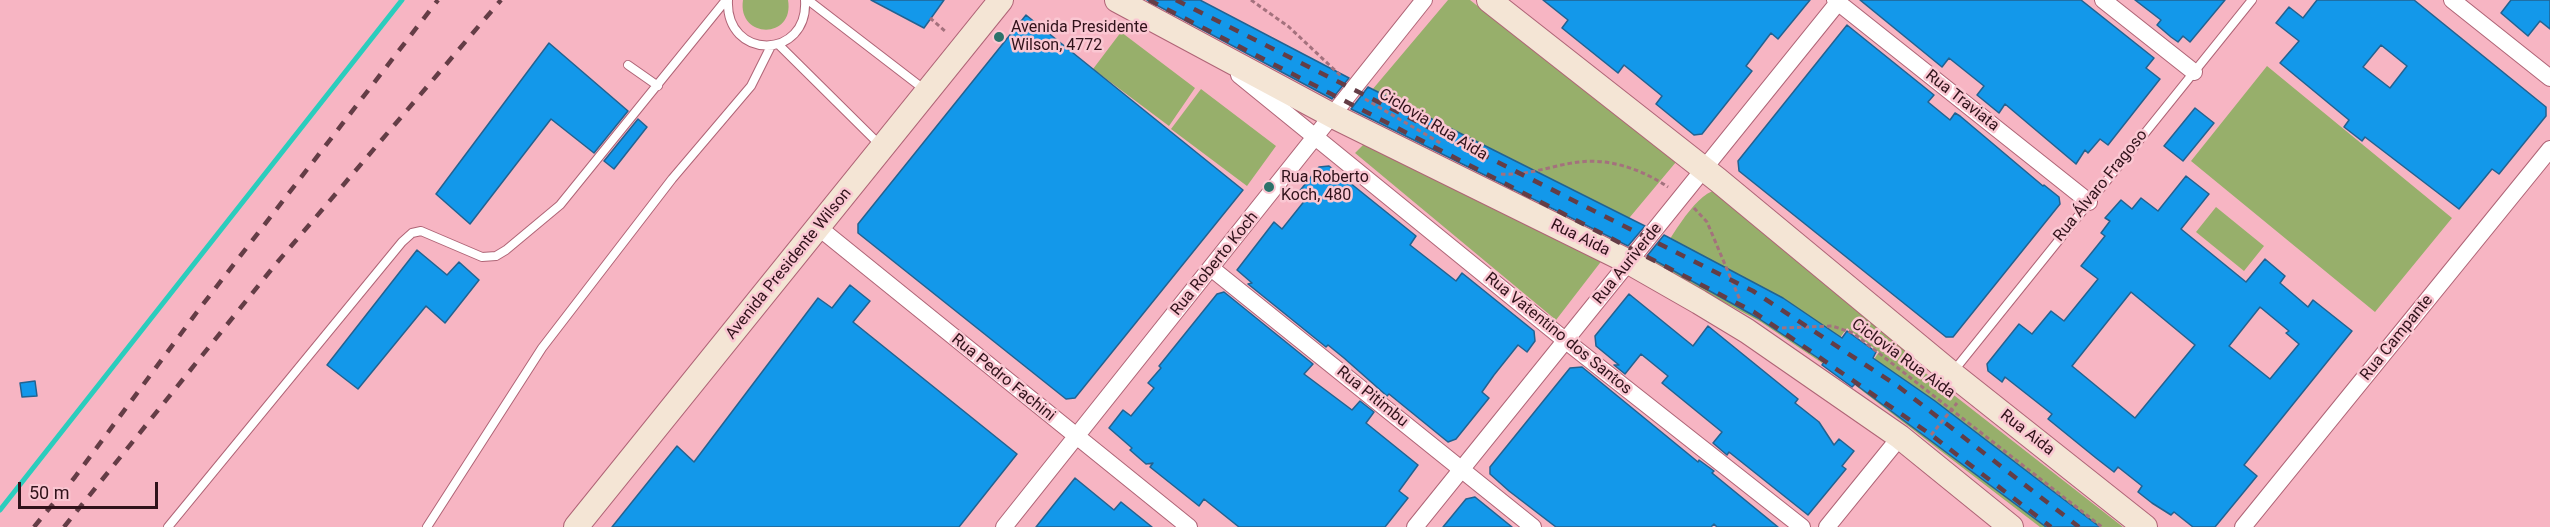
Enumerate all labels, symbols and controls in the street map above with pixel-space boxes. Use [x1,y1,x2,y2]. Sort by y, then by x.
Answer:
place label: Avenida Presidente Wilson, 4772 [1011,18,1148,56]
marker: Avenida Presidente Wilson, 4772 [992,30,1006,44]
street label: Rua Traviata [1921,66,2003,136]
street label: Ciclovia Rua Aida [1375,85,1491,165]
street label: Rua Álvaro Fragoso [2050,126,2152,246]
place label: Rua Roberto Koch, 480 [1281,168,1369,206]
marker: Rua Roberto Koch, 480 [1262,180,1276,194]
street label: Avenida Presidente Wilson [722,185,856,343]
street label: Rua Roberto Koch [1167,208,1263,320]
street label: Rua Aida [1547,215,1613,261]
street label: Rua Auriverde [1589,220,1667,308]
street label: Rua Vatentino dos Santos [1481,269,1635,399]
street label: Rua Campante [2357,291,2437,385]
street label: Ciclovia Rua Aida [1847,315,1959,403]
street label: Rua Pedro Fachini [947,330,1059,426]
street label: Rua Pitimbu [1332,362,1412,432]
street label: Rua Aida [1996,406,2058,460]
scale bar [21,470,160,508]
text: 50 m [29,482,69,503]

